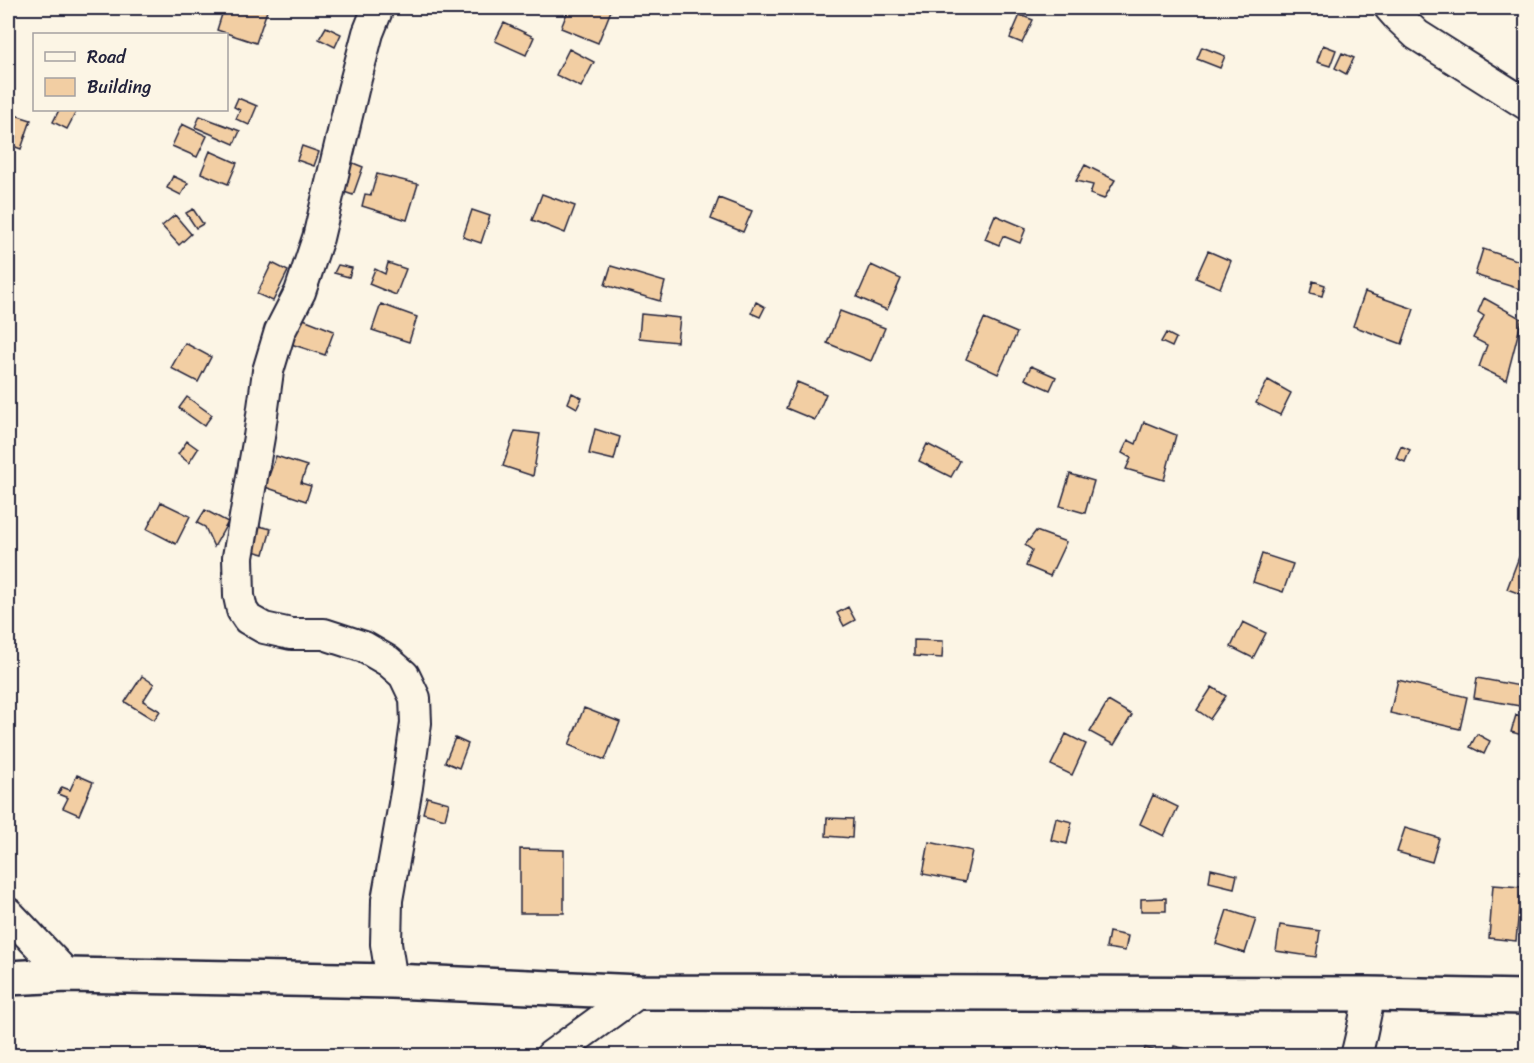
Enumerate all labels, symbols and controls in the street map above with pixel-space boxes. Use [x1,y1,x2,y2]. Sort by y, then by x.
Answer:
legend [33,33,228,111]
text: Road [87,41,127,73]
text: Building [87,71,151,103]

